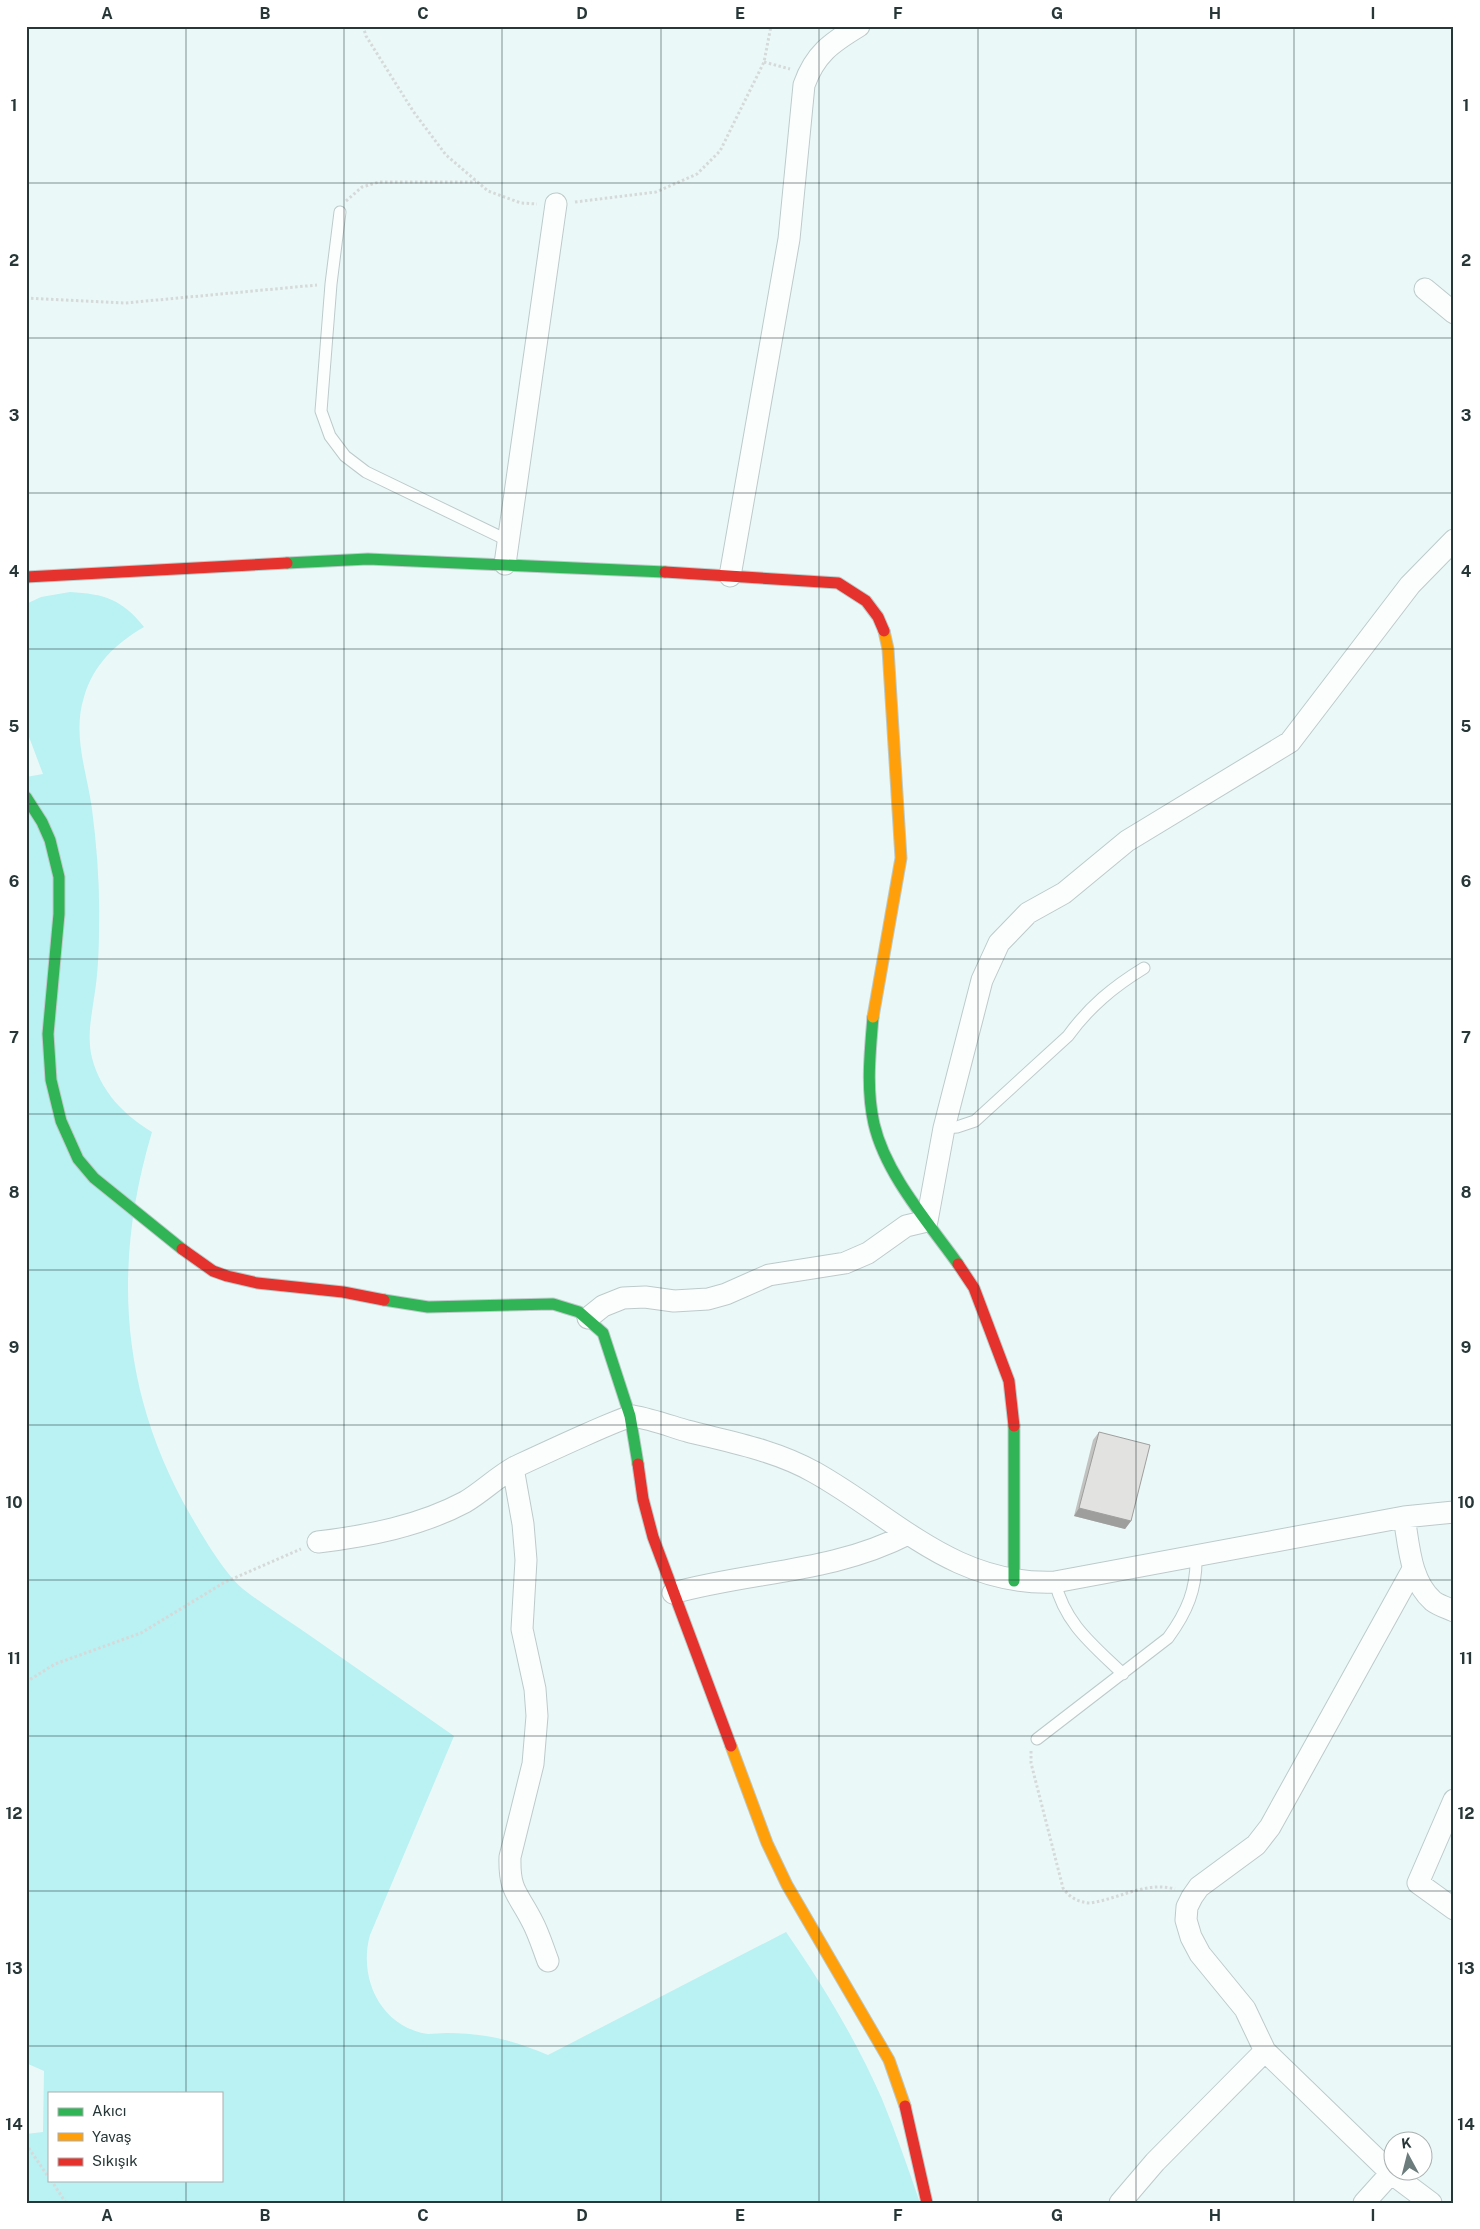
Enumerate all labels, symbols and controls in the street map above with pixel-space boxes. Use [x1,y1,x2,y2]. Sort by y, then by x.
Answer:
text: A [101,4,113,23]
text: B [260,4,271,23]
text: C [417,4,429,23]
text: D [576,4,588,23]
text: E [735,4,745,23]
text: F [893,4,903,23]
text: G [1051,4,1063,23]
text: H [1209,4,1221,23]
text: I [1371,4,1375,23]
text: 1 [11,96,17,115]
text: 1 [1463,96,1469,115]
text: 2 [9,251,19,270]
text: 2 [1461,251,1471,270]
text: 3 [9,406,19,425]
text: 3 [1461,406,1471,425]
text: 4 [9,562,20,581]
text: 4 [1461,562,1472,581]
text: 5 [9,717,20,736]
text: 5 [1461,717,1472,736]
text: 6 [9,872,19,891]
text: 6 [1461,872,1471,891]
text: 7 [9,1028,19,1047]
text: 7 [1461,1028,1471,1047]
text: 8 [9,1183,20,1202]
text: 8 [1461,1183,1472,1202]
text: 9 [9,1338,19,1357]
text: 9 [1461,1338,1471,1357]
text: 10 [5,1493,23,1512]
text: 10 [1457,1493,1475,1512]
text: 11 [7,1649,21,1668]
text: 11 [1459,1649,1473,1668]
text: 12 [5,1804,23,1823]
text: 12 [1457,1804,1475,1823]
text: 13 [5,1959,23,1978]
text: 13 [1457,1959,1475,1978]
legend [48,2092,222,2182]
text: Akıcı [92,2102,126,2119]
text: 14 [5,2115,23,2134]
text: 14 [1457,2115,1475,2134]
text: Yavaş [92,2128,131,2145]
north arrow [1382,2132,1432,2182]
text: K [1400,2135,1412,2152]
text: Sıkışık [92,2152,138,2169]
text: A [101,2206,113,2225]
text: B [260,2206,271,2225]
text: C [417,2206,429,2225]
text: D [576,2206,588,2225]
text: E [735,2206,745,2225]
text: F [893,2206,903,2225]
text: G [1051,2206,1063,2225]
text: H [1209,2206,1221,2225]
text: I [1371,2206,1375,2225]

